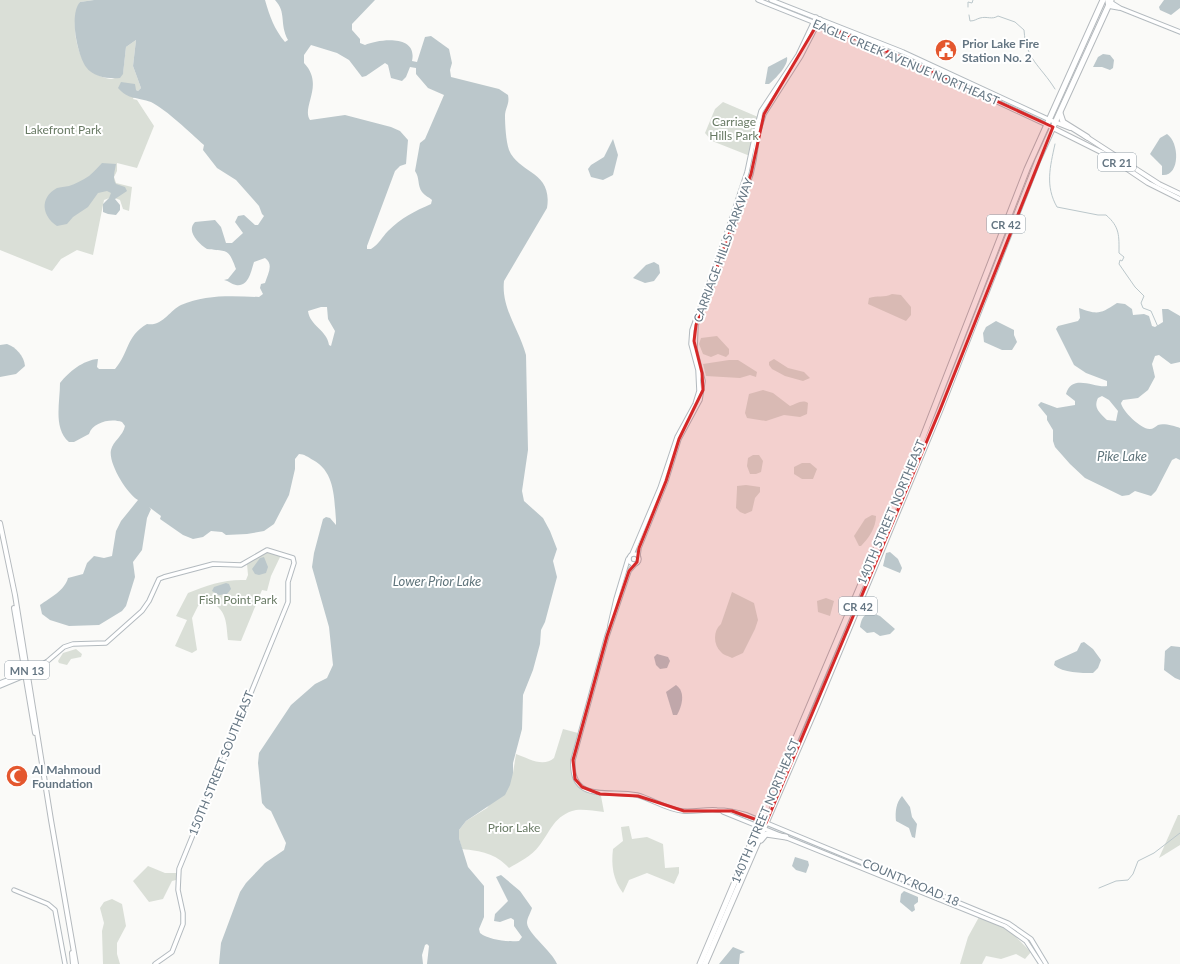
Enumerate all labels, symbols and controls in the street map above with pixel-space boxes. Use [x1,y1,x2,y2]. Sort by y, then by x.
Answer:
street label: EAGLE CREEK AVENUE NORTHEAST [810,16,1002,108]
place label: Prior Lake Fire Station No. 2 [962,36,1040,65]
public building icon: Prior Lake Fire Station No. 2 [933,37,959,63]
park label: Carriage Hills Park [709,114,760,143]
park label: Lakefront Park [25,122,102,137]
road number: CR 21 [1098,153,1136,171]
street label: CARRIAGE HILLS PARKWAY [690,175,756,324]
road number: CR 42 [987,215,1025,233]
street label: 140TH STREET NORTHEAST [854,437,928,587]
water label: Pike Lake [1097,448,1147,464]
water label: Lower Prior Lake [393,573,481,589]
park label: Fish Point Park [199,592,278,607]
road number: CR 42 [839,597,877,615]
road number: MN 13 [5,661,49,679]
street label: 150TH STREET SOUTHEAST [185,688,257,838]
street label: 140TH STREET NORTHEAST [728,736,802,886]
place label: Al Mahmoud Foundation [31,762,101,791]
mosque icon: Al Mahmoud Foundation [4,763,30,789]
park label: Prior Lake [488,820,540,835]
street label: COUNTY ROAD 18 [860,855,962,909]

